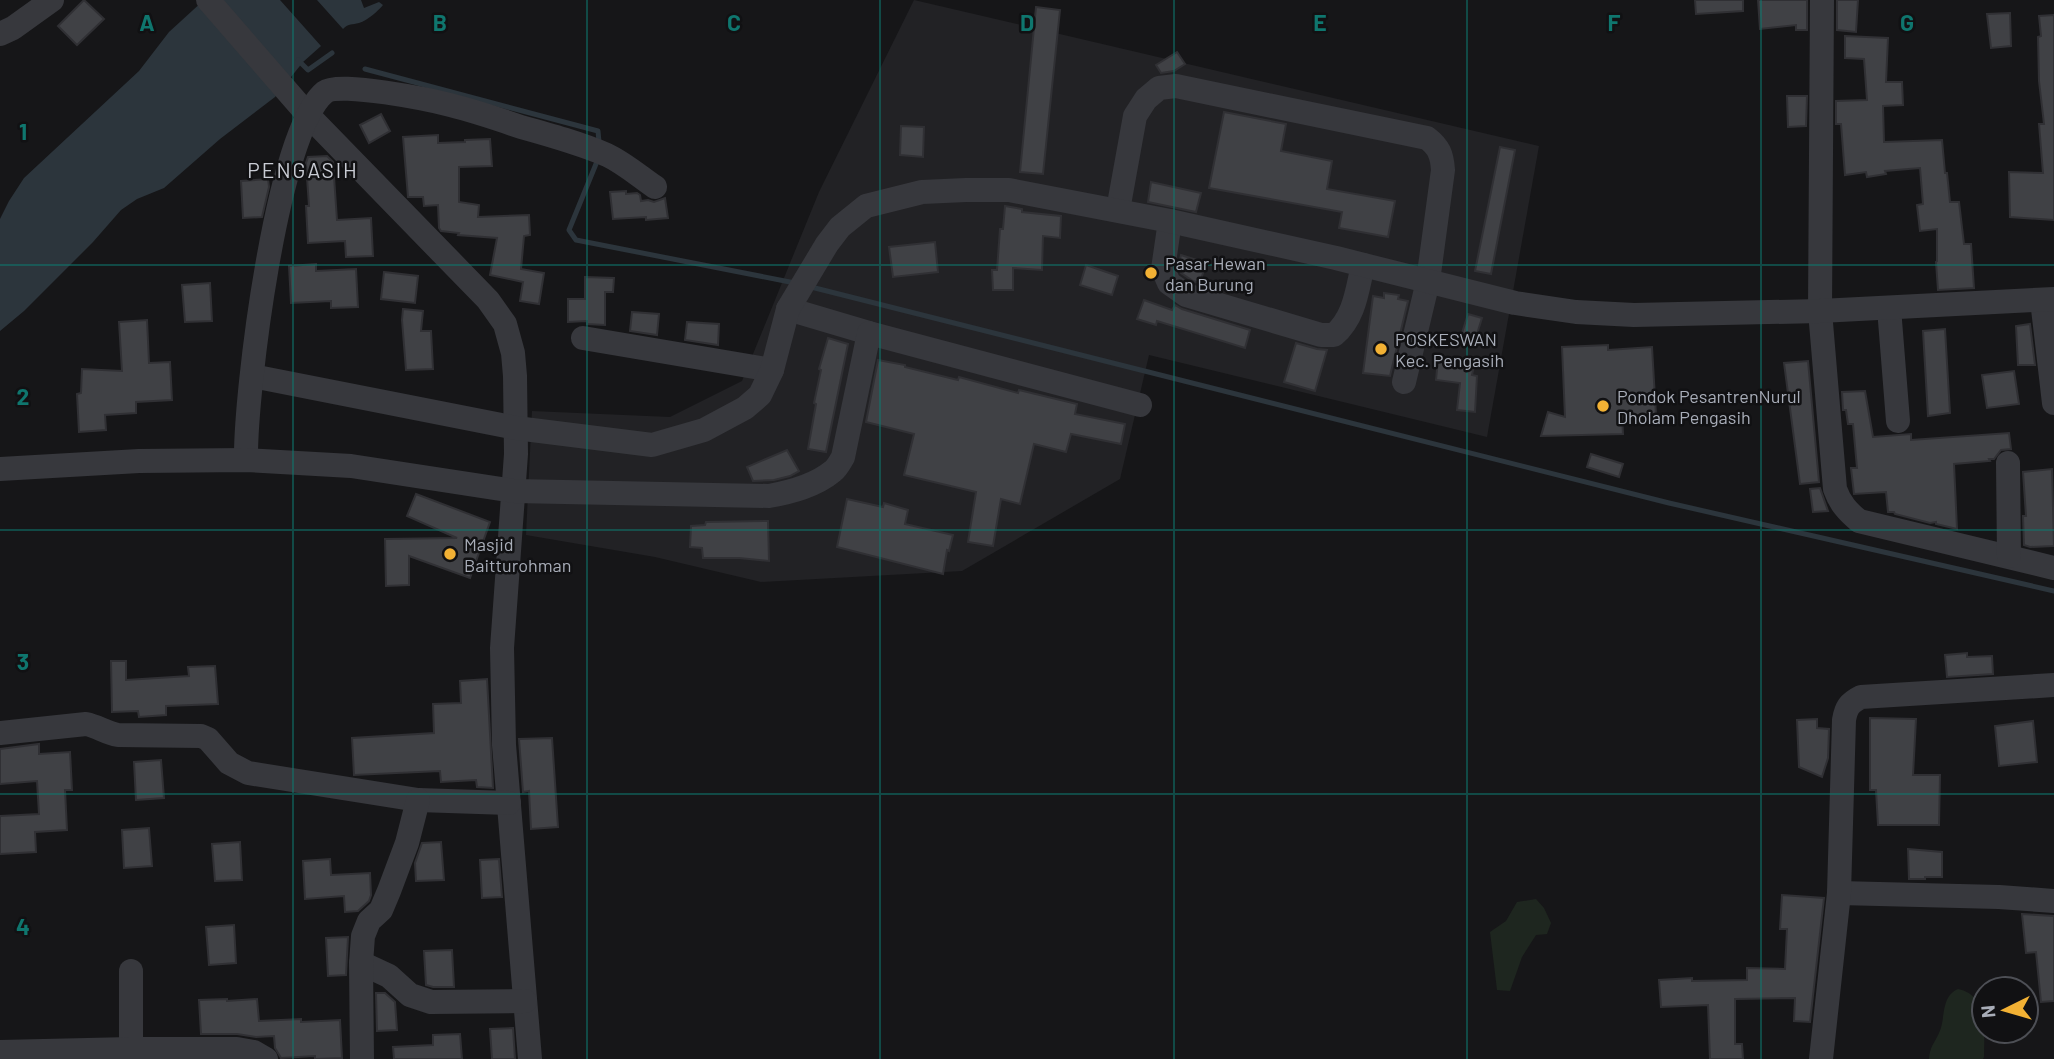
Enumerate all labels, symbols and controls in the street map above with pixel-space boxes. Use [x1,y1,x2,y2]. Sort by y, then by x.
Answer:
text: A [139,8,155,36]
text: B [433,8,447,36]
text: C [727,8,741,36]
text: D [1020,8,1034,36]
text: E [1313,8,1327,36]
text: F [1608,8,1621,36]
text: G [1900,8,1914,36]
text: 1 [19,117,27,145]
district label: PENGASIH [247,157,359,182]
place label: Pasar Hewan dan Burung [1165,252,1266,295]
marker: Pasar Hewan dan Burung [1143,265,1159,281]
place label: POSKESWAN Kec. Pengasih [1395,328,1504,371]
marker: POSKESWAN Kec. Pengasih [1373,341,1389,357]
text: 2 [17,382,29,410]
place label: Pondok PesantrenNurul Dholam Pengasih [1617,385,1801,428]
marker: Pondok PesantrenNurul Dholam Pengasih [1595,398,1611,414]
place label: Masjid Baitturohman [464,533,571,576]
marker: Masjid Baitturohman [442,546,458,562]
text: 3 [17,647,29,675]
text: 4 [16,912,30,940]
north arrow [1970,975,2040,1045]
text: N [1976,1004,2000,1019]

